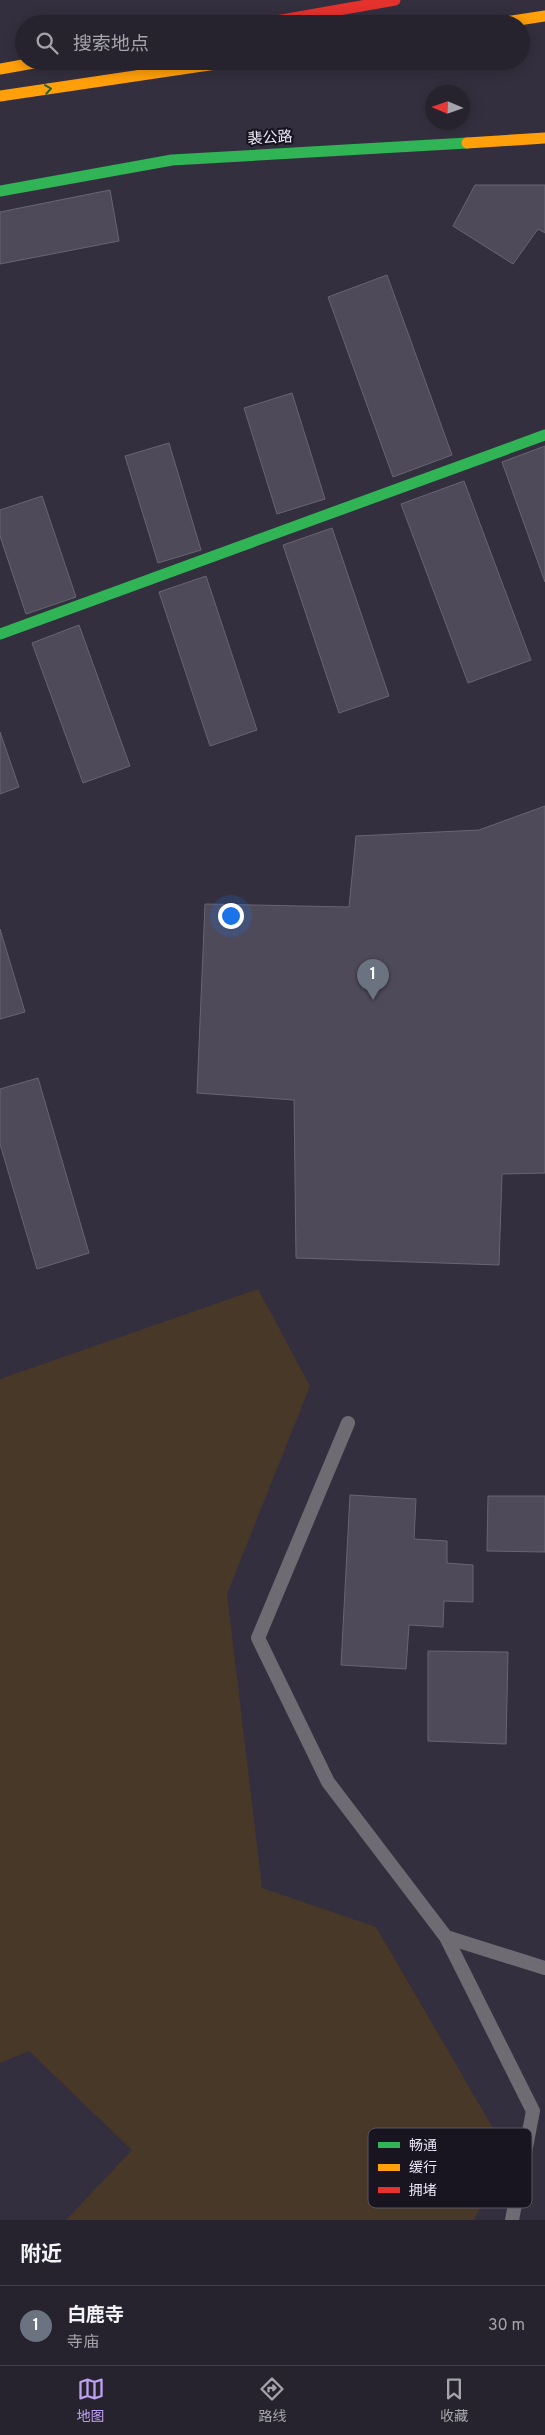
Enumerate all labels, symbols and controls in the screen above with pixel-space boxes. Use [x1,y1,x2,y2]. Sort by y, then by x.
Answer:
search box [15,15,530,70]
icon: search [33,29,61,57]
text: 搜索地点 [73,33,149,57]
one-way arrow [45,84,53,95]
north arrow [425,85,470,130]
street label: 裴公路 [247,127,293,150]
your location [218,903,244,929]
pin: 1 [357,959,389,1000]
legend [368,2128,532,2208]
text: 畅通 [409,2138,437,2155]
text: 缓行 [409,2160,437,2177]
text: 拥堵 [409,2183,437,2200]
text: 附近 [20,2242,62,2269]
text: 白鹿寺 [67,2304,124,2328]
text: 1 [33,2316,39,2336]
text: 30 m [488,2316,525,2336]
text: 寺庙 [67,2333,99,2353]
tab: 地图 [77,2375,105,2426]
tab: 路线 [258,2375,286,2426]
tab: 收藏 [440,2375,468,2426]

